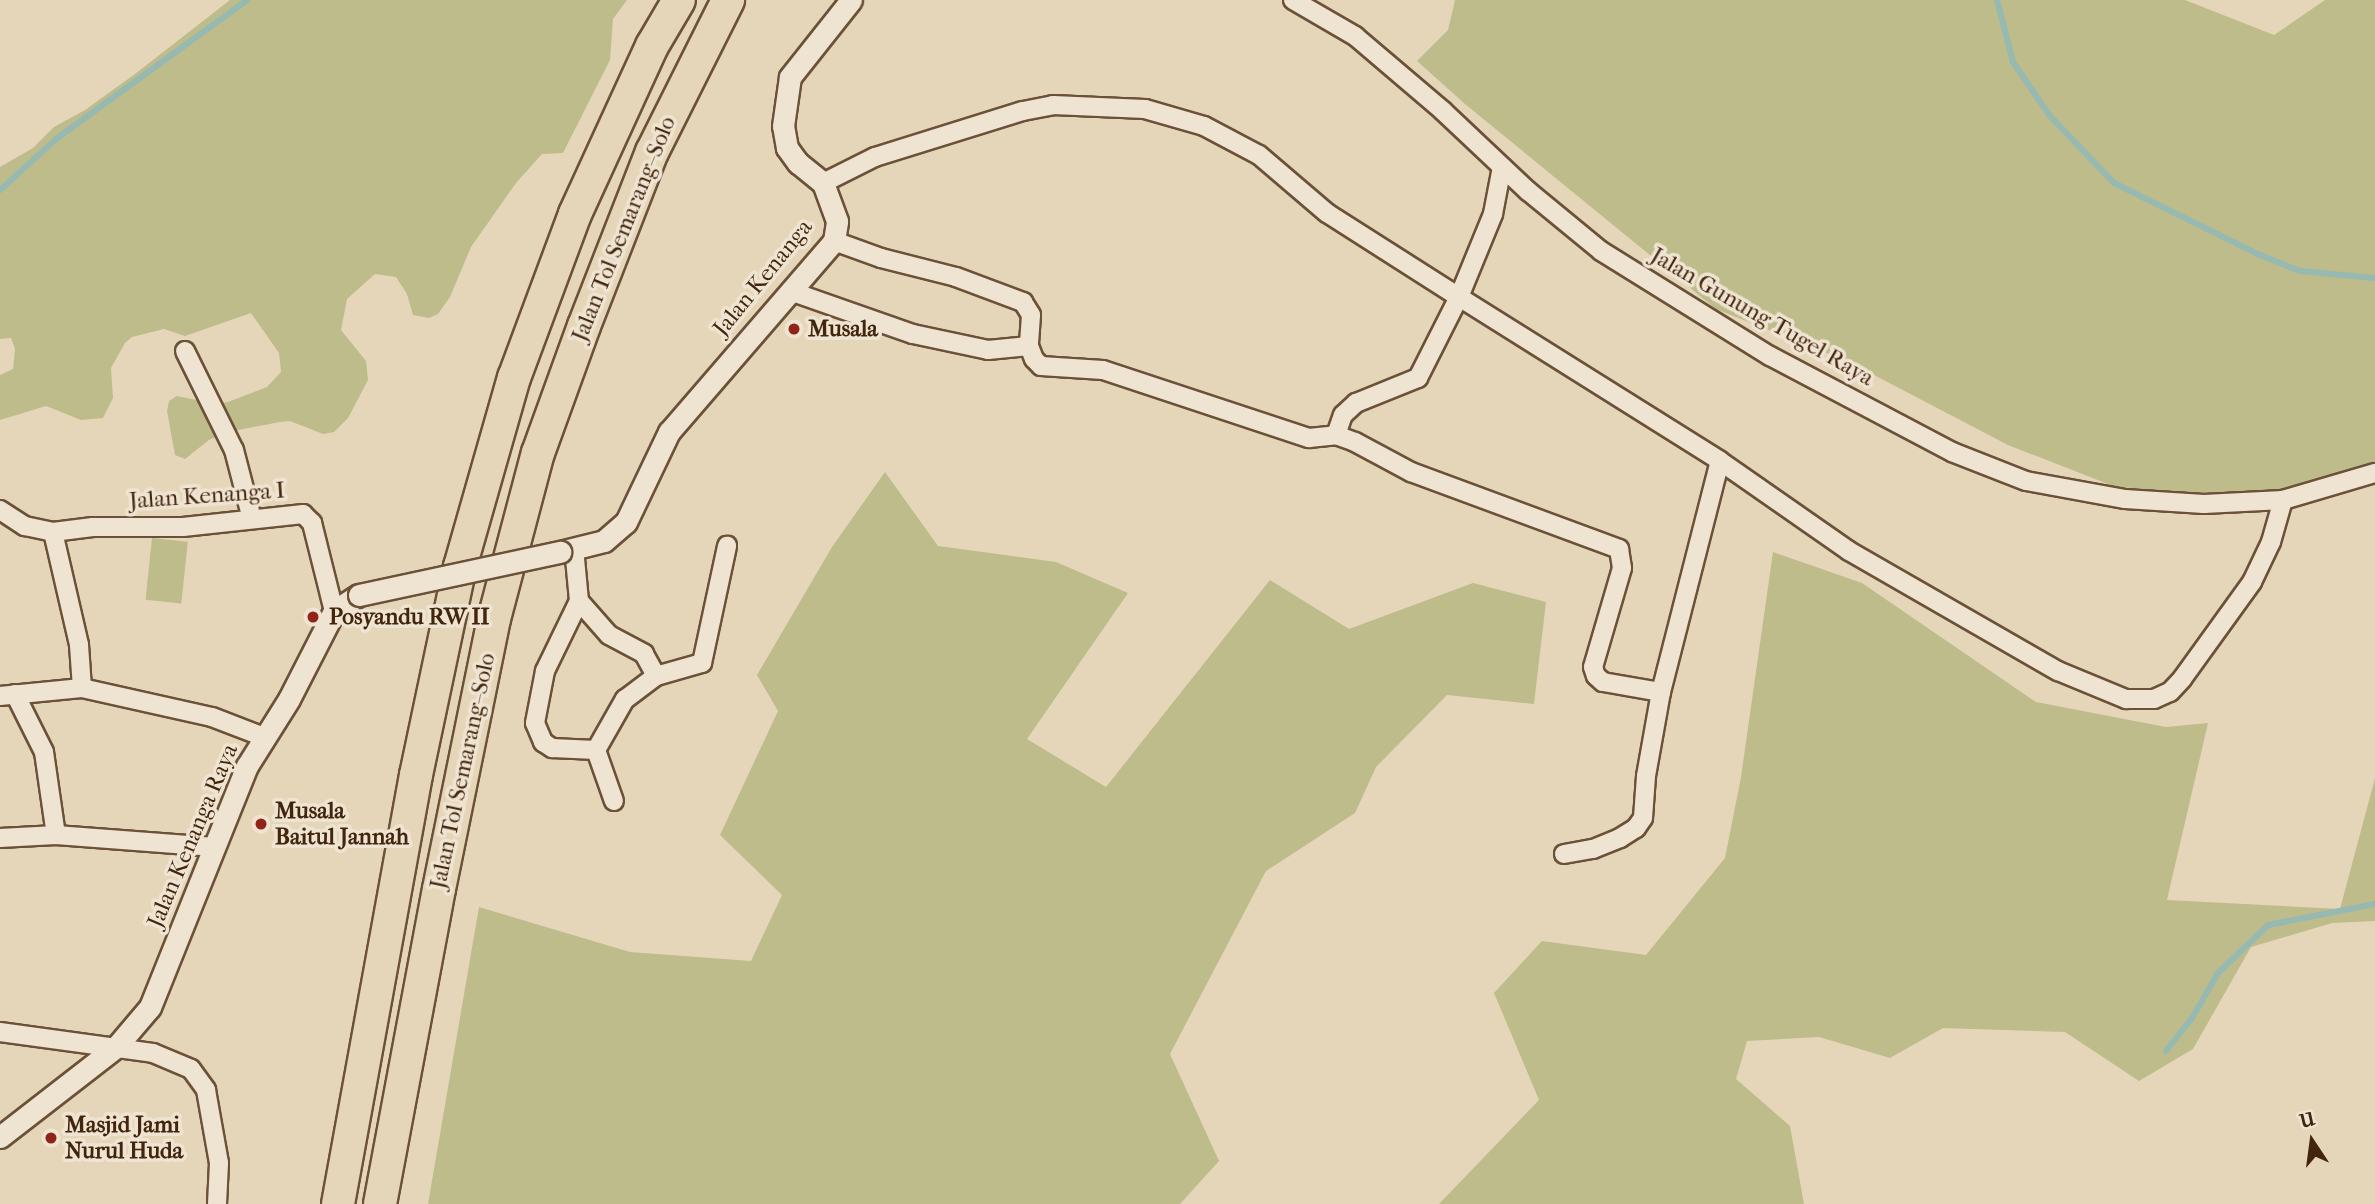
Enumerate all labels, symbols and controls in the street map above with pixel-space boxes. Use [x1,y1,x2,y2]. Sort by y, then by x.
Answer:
street label: Jalan Tol Semarang–Solo [566,112,682,346]
street label: Jalan Kenanga [708,214,818,342]
street label: Jalan Gunung Tugel Raya [1646,242,1878,392]
place label: Musala [808,315,878,343]
marker: Musala [786,321,802,337]
street label: Jalan Kenanga I [128,477,286,515]
place label: Posyandu RW II [329,603,489,631]
marker: Posyandu RW II [303,607,323,627]
street label: Jalan Tol Semarang–Solo [424,650,502,892]
street label: Jalan Kenanga Raya [142,740,244,932]
place label: Musala Baitul Jannah [275,797,409,851]
marker: Musala Baitul Jannah [253,816,269,832]
north arrow [2277,1106,2347,1176]
text: U [2298,1108,2317,1133]
place label: Masjid Jami Nurul Huda [65,1111,183,1165]
marker: Masjid Jami Nurul Huda [43,1130,59,1146]

